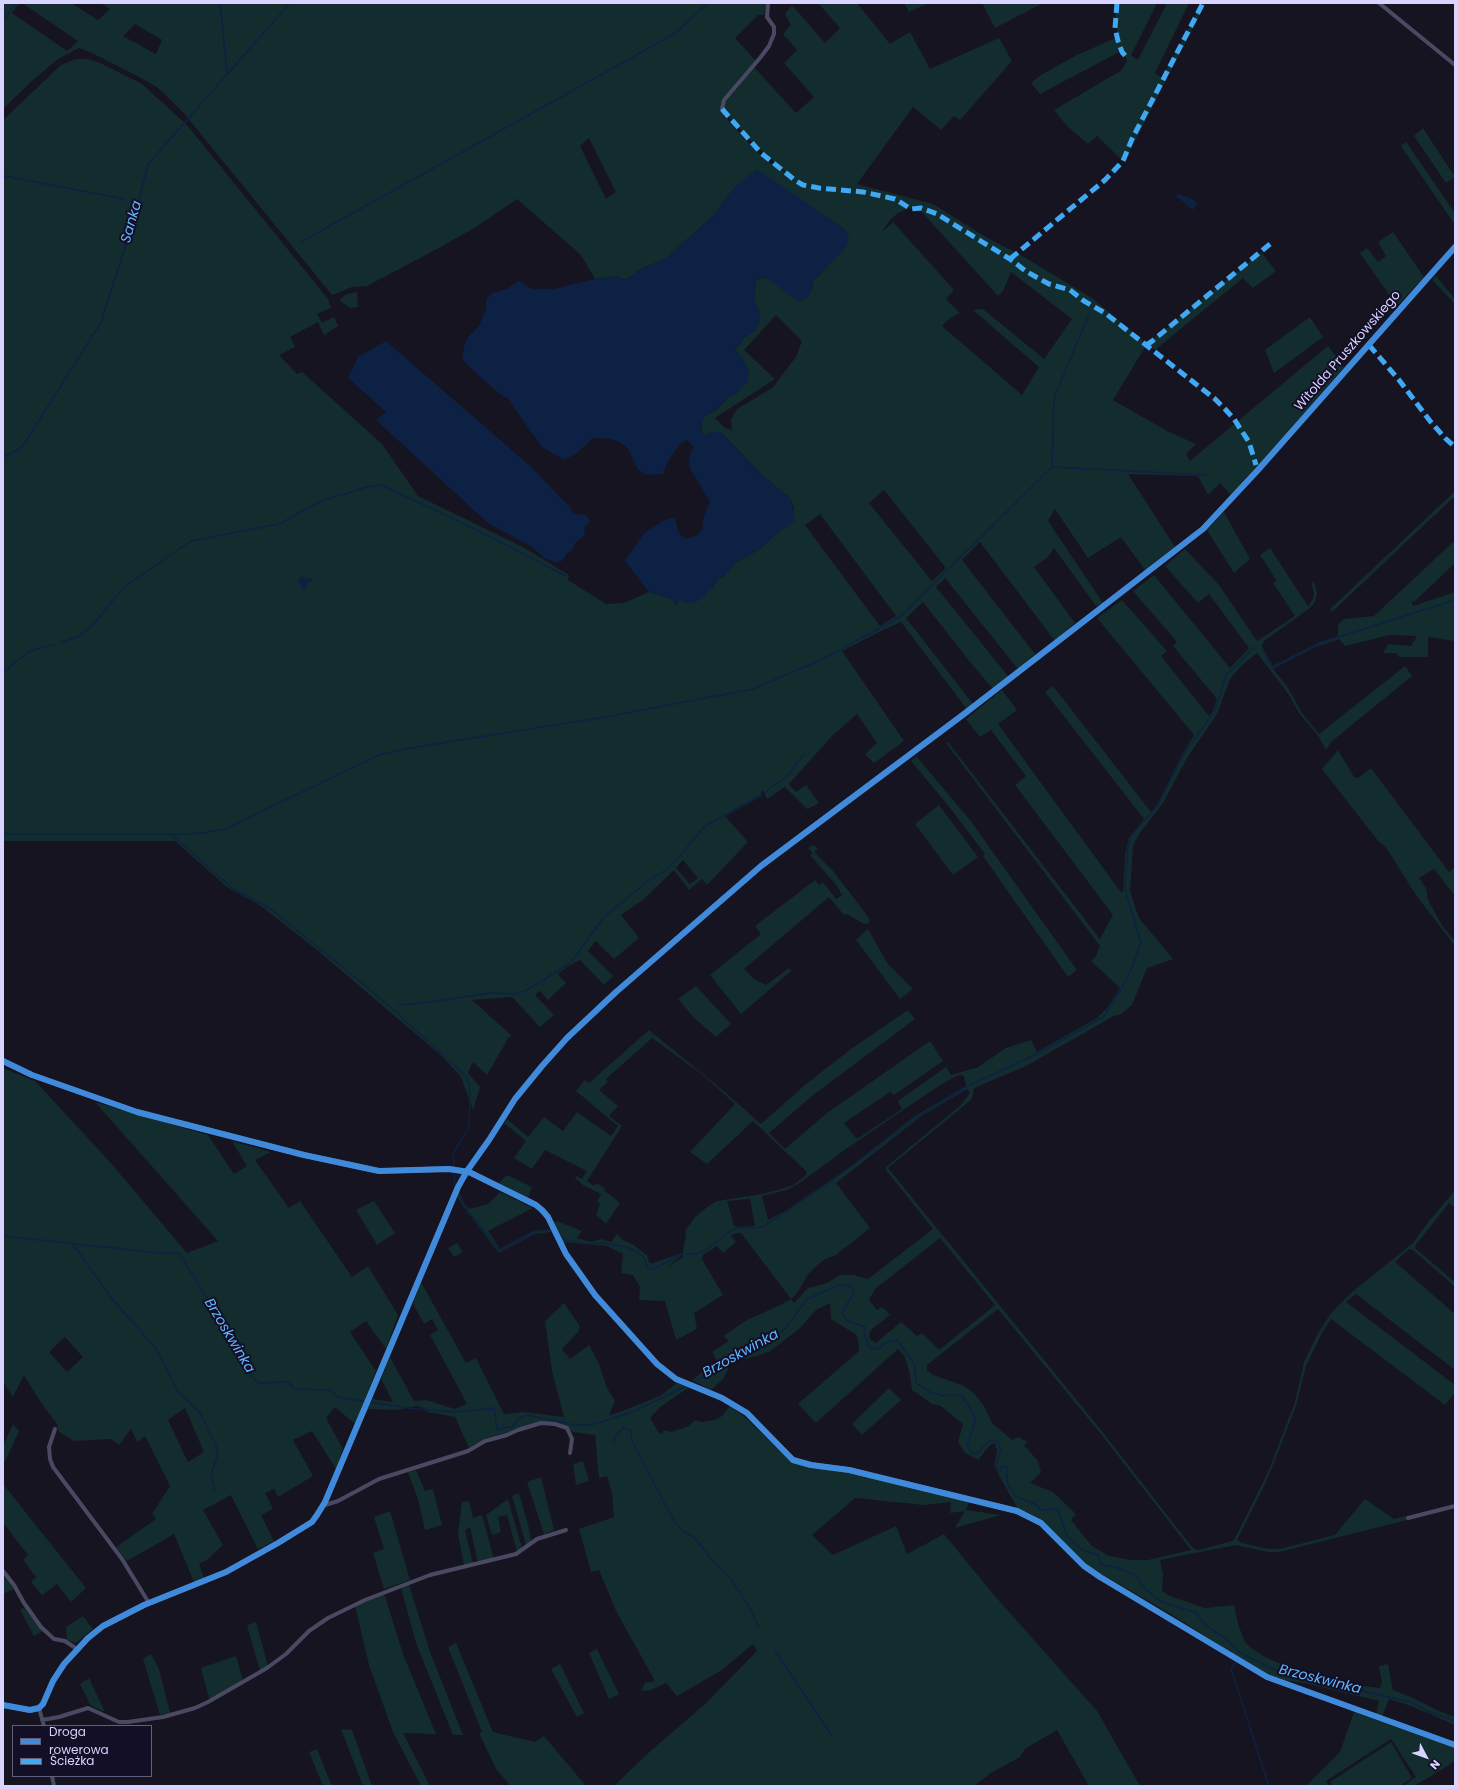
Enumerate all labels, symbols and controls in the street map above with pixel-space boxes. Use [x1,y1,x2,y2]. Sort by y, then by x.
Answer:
water label: Sanka [118,199,146,245]
street label: Witolda Pruszkowskiego [1292,288,1404,414]
water label: Brzoskwinka [200,1296,258,1376]
water label: Brzoskwinka [700,1326,782,1382]
water label: Brzoskwinka [1277,1662,1363,1698]
text: Droga rowerowa [49,1723,109,1758]
legend [12,1725,152,1777]
north arrow [1406,1737,1446,1777]
text: Ścieżka [50,1752,94,1769]
text: N [1426,1756,1444,1773]

